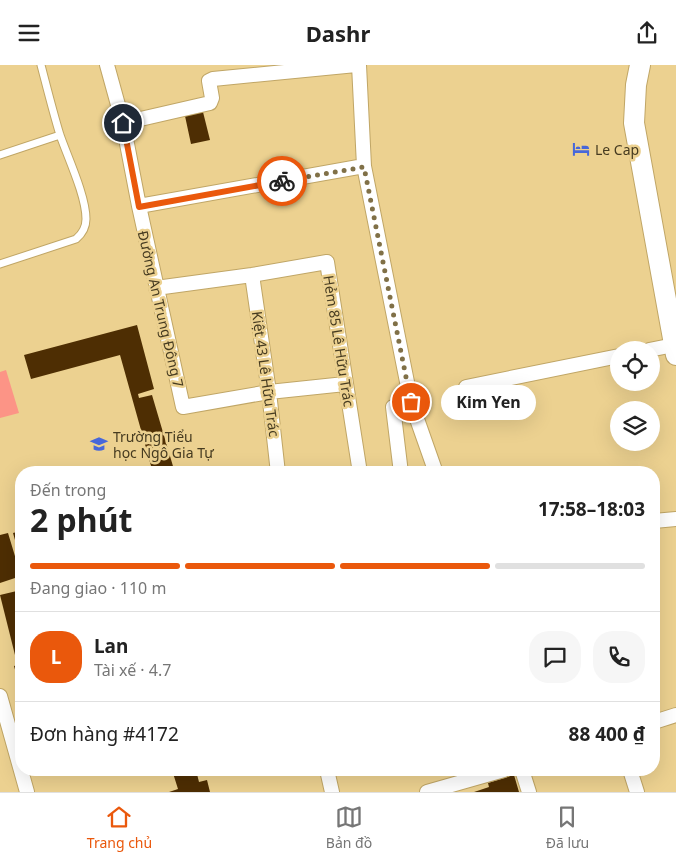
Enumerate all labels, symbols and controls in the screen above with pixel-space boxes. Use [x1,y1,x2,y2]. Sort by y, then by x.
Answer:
text: Dashr [306,18,370,48]
icon: menu [15,19,43,47]
icon: share [633,19,661,47]
pin [102,102,144,144]
icon: home [109,109,137,137]
hotel icon: Le Cap [571,139,591,159]
place label: Le Cap [595,140,639,159]
courier [257,156,307,206]
icon: bike [268,167,296,195]
street label: Đường An Trung Đông 7 [134,229,188,389]
street label: Hẻm 85 Lê Hữu Trác [319,274,359,408]
street label: Kiệt 43 Lê Hữu Trác [248,310,284,438]
map controls [610,341,660,451]
button: locate [610,341,660,391]
pin [390,381,432,423]
callout: Kim Yen [441,385,536,419]
icon: bag [397,388,425,416]
text: Kim Yen [456,391,521,413]
button: layers [610,401,660,451]
place label: Trường Tiểu học Ngô Gia Tự [113,427,214,462]
school or university icon: Trường Tiểu học Ngô Gia Tự [89,434,109,454]
text: Đến trong [30,479,106,501]
text: 17:58–18:03 [538,496,645,522]
text: 2 phút [30,498,132,541]
text: Đang giao · 110 m [30,577,166,599]
button: chat [529,631,581,683]
button: phone [593,631,645,683]
text: Lan [94,633,128,659]
text: L [51,644,61,670]
text: Tài xế · 4.7 [94,659,171,681]
text: Đơn hàng #4172 [30,721,179,747]
text: 88 400 ₫ [569,721,645,747]
tab: Trang chủ [87,803,152,852]
tab: Bản đồ [326,803,372,852]
tab: Đã lưu [546,803,589,852]

